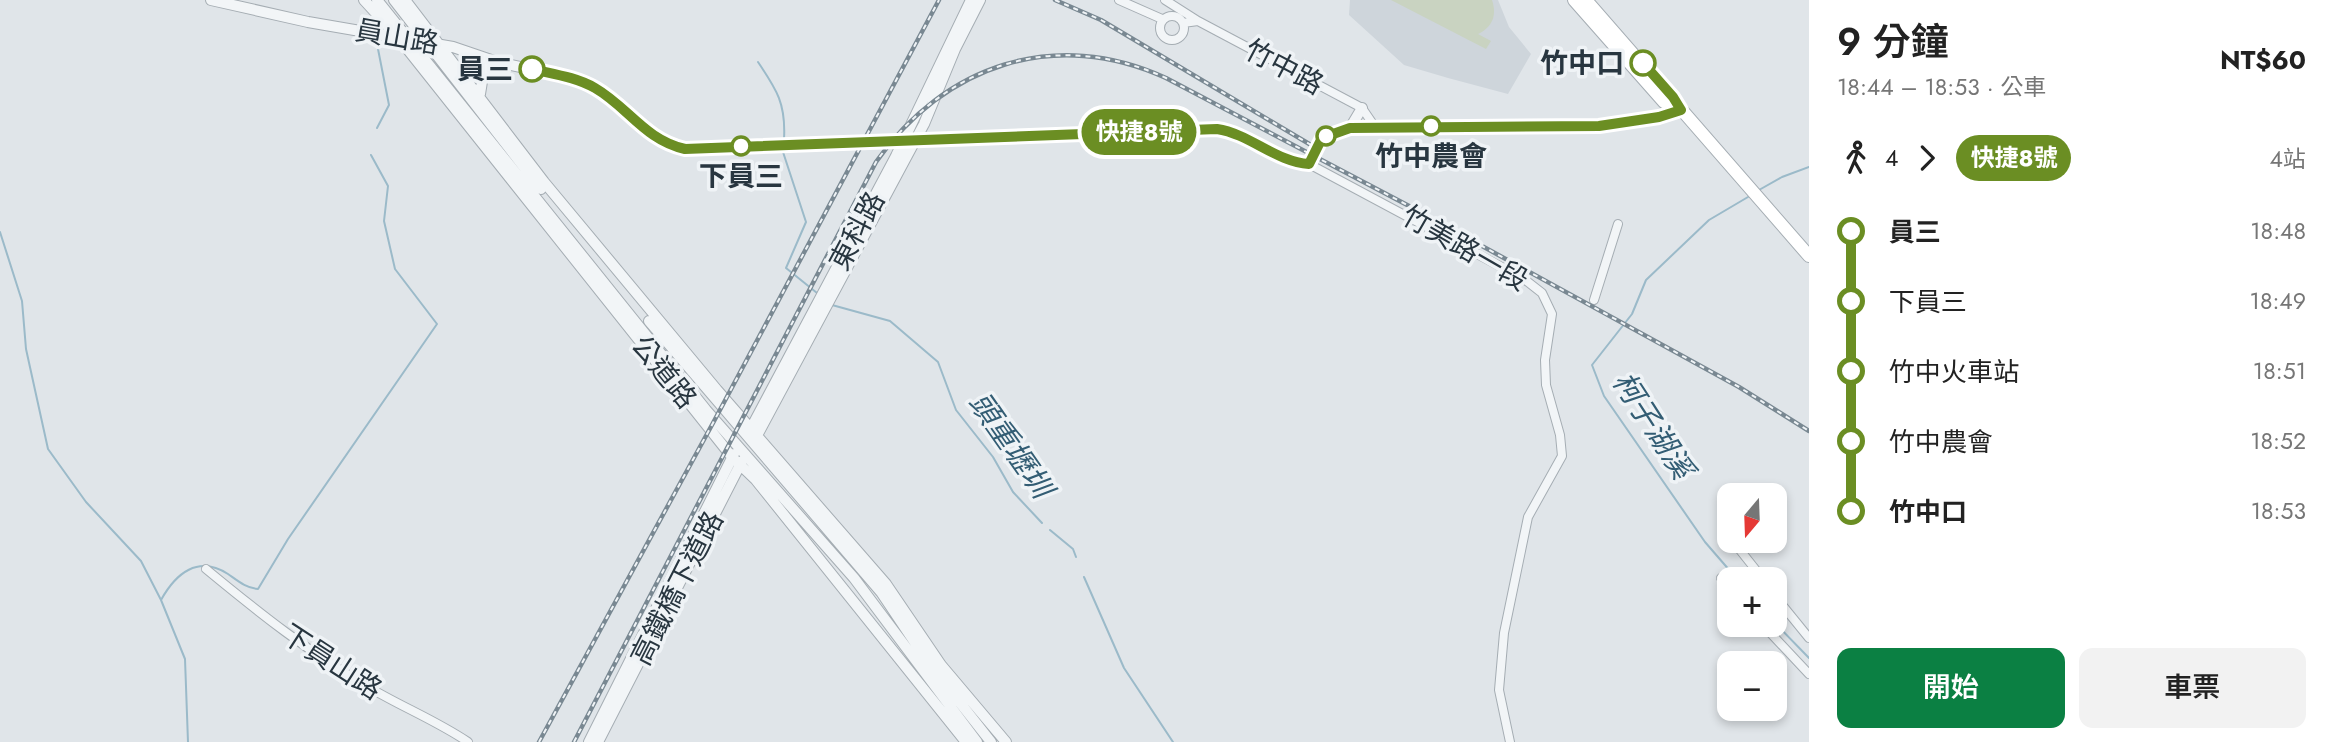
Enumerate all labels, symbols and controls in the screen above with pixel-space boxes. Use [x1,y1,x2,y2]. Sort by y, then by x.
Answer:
street label: 員山路 [352,10,442,64]
text: 9 分鐘 [1837,14,1949,69]
street label: 竹中路 [1237,29,1331,105]
text: NT$60 [2220,41,2306,79]
place label: 竹中口 [1540,43,1624,84]
place label: 員三 [457,49,513,90]
marker: 竹中口 [1630,50,1656,76]
marker: 員三 [519,56,545,82]
text: 18:44 – 18:53 · 公車 [1837,70,2046,104]
line badge: 快捷8號 [1090,109,1188,155]
text: 快捷8號 [1095,114,1183,149]
marker: 竹中農會 [1421,116,1441,136]
unlabelled marker [1316,126,1336,146]
marker: 下員三 [731,136,751,156]
place label: 竹中農會 [1375,136,1487,177]
icon: walk [1837,139,1875,177]
icon: forward [1908,139,1946,177]
text: 快捷8號 [1970,140,2057,175]
text: 4 [1885,141,1898,175]
text: 4站 [2270,142,2306,176]
place label: 下員三 [699,156,783,197]
street label: 東科路 [819,184,895,278]
street label: 竹美路一段 [1394,195,1536,301]
text: 員三 [1889,213,1941,251]
text: 18:48 [2250,214,2306,248]
text: 下員三 [1889,283,1967,321]
text: 18:49 [2250,284,2306,318]
street label: 公道路 [622,326,706,418]
text: 竹中火車站 [1889,353,2019,391]
text: 18:51 [2253,354,2306,388]
water label: 柯子湖溪 [1602,363,1706,490]
water label: 頭重壢圳 [959,384,1065,510]
text: 竹中農會 [1889,423,1993,461]
text: 18:52 [2250,424,2306,458]
north arrow [1717,483,1787,553]
map controls [1717,483,1787,721]
text: 竹中口 [1889,493,1967,531]
text: 18:53 [2251,494,2306,528]
street label: 高鐵橋下道路 [621,504,733,672]
button: + [1717,567,1787,637]
street label: 下員山路 [274,614,390,710]
button: 開始 [1837,648,2065,728]
button: 車票 [2079,648,2306,728]
button: − [1717,651,1787,721]

